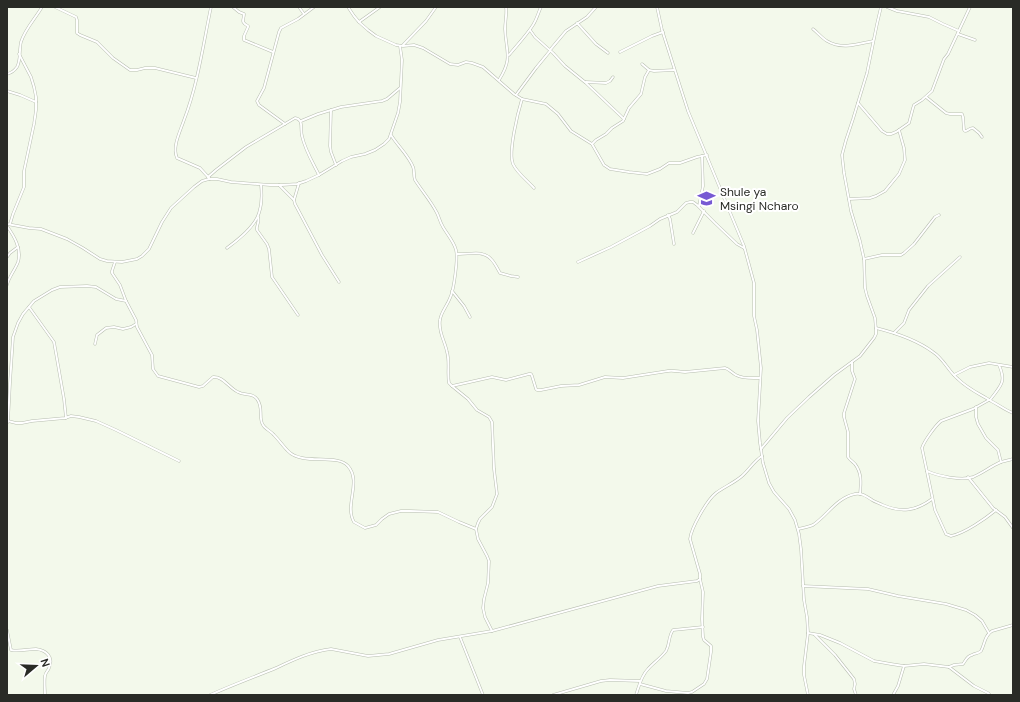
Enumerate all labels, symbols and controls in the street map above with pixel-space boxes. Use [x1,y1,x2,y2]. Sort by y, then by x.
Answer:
place label: Shule ya Msingi Ncharo [720,184,799,214]
school or university icon: Shule ya Msingi Ncharo [697,189,717,209]
north arrow [16,646,56,686]
text: N [38,657,53,669]

